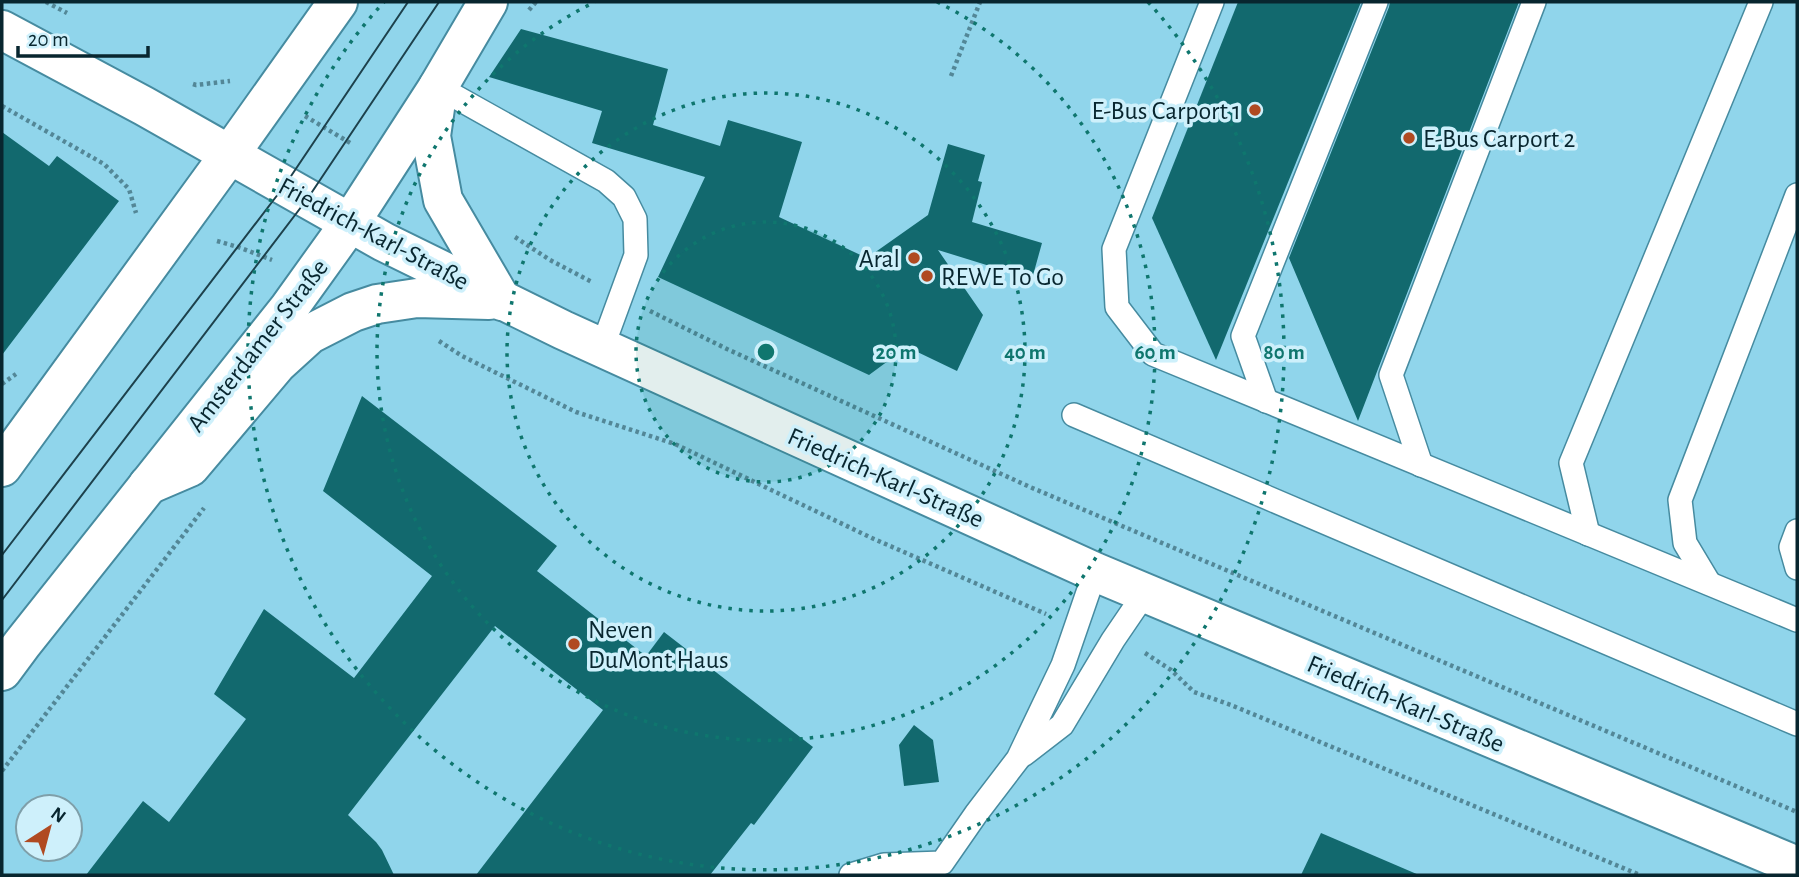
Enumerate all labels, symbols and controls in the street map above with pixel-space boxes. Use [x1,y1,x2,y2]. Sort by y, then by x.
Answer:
scale bar [18,14,147,58]
text: 20 m [28,29,69,50]
place label: E-Bus Carport 1 [1092,98,1241,124]
marker: E-Bus Carport 1 [1247,102,1263,118]
place label: E-Bus Carport 2 [1423,126,1575,152]
marker: E-Bus Carport 2 [1401,130,1417,146]
street label: Friedrich-Karl-Straße [274,173,473,295]
place label: Aral [859,246,900,272]
marker: Aral [906,250,922,266]
street label: Amsterdamer Straße [183,254,333,437]
place label: REWE To Go [941,264,1064,290]
marker: REWE To Go [919,268,935,284]
centre of rings [754,340,778,364]
text: 20 m [876,342,916,363]
text: 40 m [1004,342,1046,363]
text: 60 m [1134,342,1176,363]
text: 80 m [1263,342,1305,363]
street label: Friedrich-Karl-Straße [784,423,988,533]
place label: Neven DuMont Haus [588,617,729,673]
marker: Neven DuMont Haus [566,636,582,652]
street label: Friedrich-Karl-Straße [1303,651,1508,757]
north arrow [14,793,84,863]
text: N [47,804,69,827]

